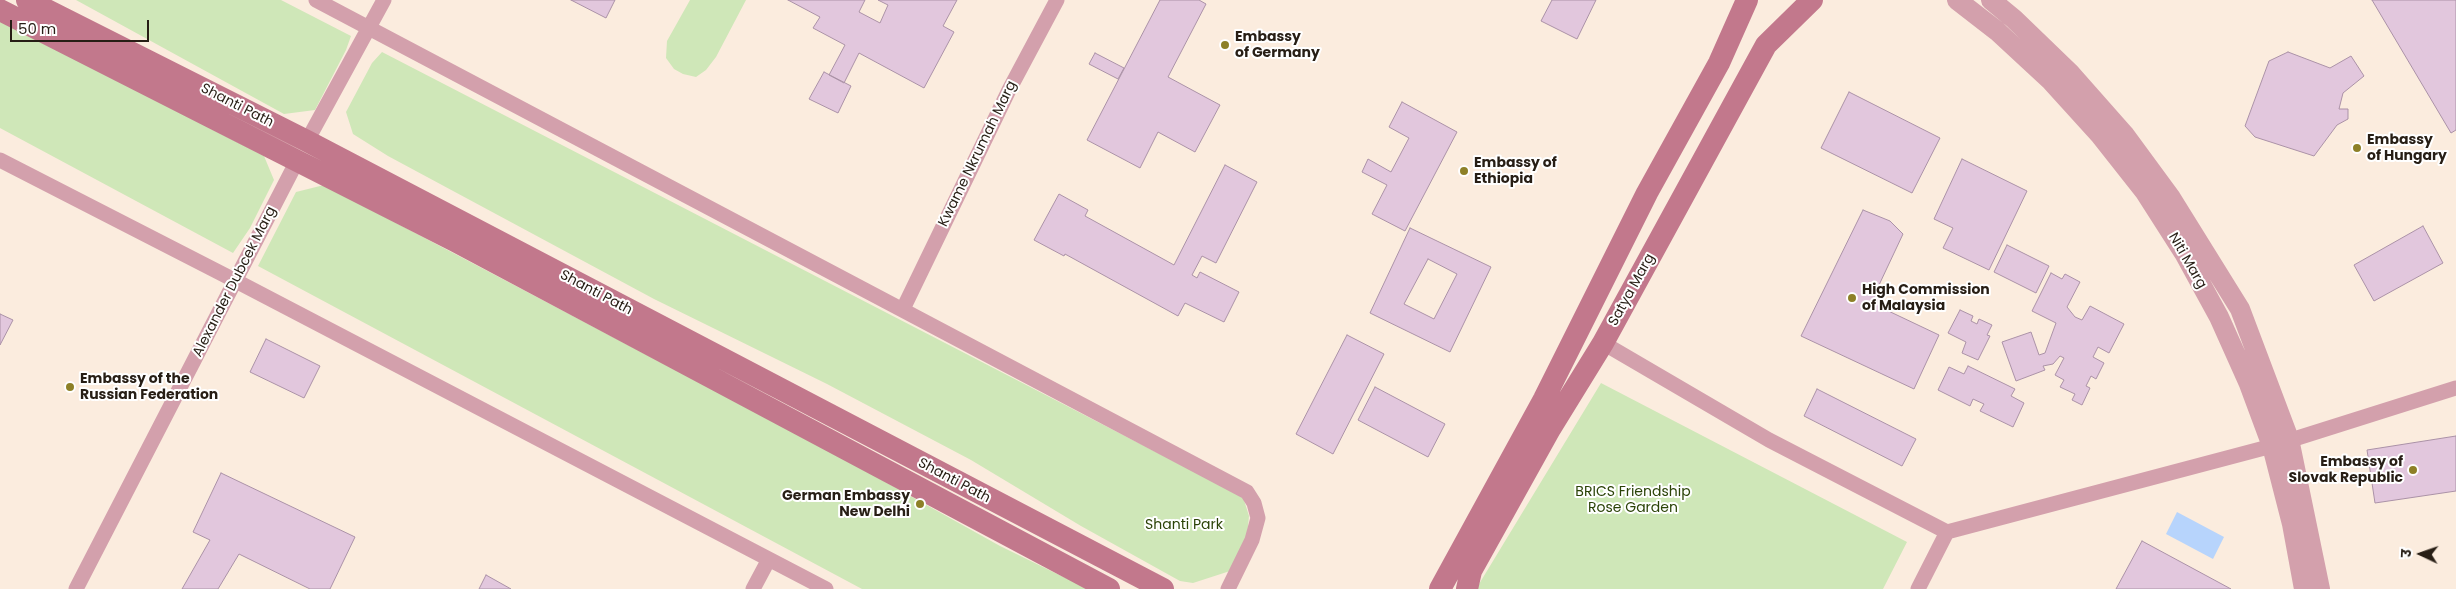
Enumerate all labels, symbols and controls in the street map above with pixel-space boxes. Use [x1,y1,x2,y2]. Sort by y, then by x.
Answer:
scale bar [12,10,151,42]
text: 50 m [18,18,56,39]
place label: Embassy of Germany [1235,29,1320,62]
marker: Embassy of Germany [1219,39,1231,51]
street label: Kwame Nkrumah Marg [935,78,1021,230]
street label: Shanti Path [198,80,276,132]
place label: Embassy of Hungary [2367,132,2447,164]
marker: Embassy of Hungary [2351,142,2363,154]
place label: Embassy of Ethiopia [1474,155,1557,188]
marker: Embassy of Ethiopia [1458,165,1470,177]
street label: Alexander Dubcek Marg [190,204,280,360]
street label: Niti Marg [2164,230,2210,292]
street label: Satya Marg [1605,251,1659,329]
street label: Shanti Path [557,267,635,319]
place label: High Commission of Malaysia [1862,282,1990,314]
marker: High Commission of Malaysia [1846,292,1858,304]
place label: Embassy of the Russian Federation [80,371,218,404]
marker: Embassy of the Russian Federation [64,381,76,393]
place label: Embassy of Slovak Republic [2289,454,2403,487]
street label: Shanti Path [915,455,993,507]
marker: Embassy of Slovak Republic [2407,464,2419,476]
park label: BRICS Friendship Rose Garden [1575,484,1691,516]
place label: German Embassy New Delhi [782,488,910,520]
marker: German Embassy New Delhi [914,498,926,510]
park label: Shanti Park [1145,517,1223,533]
north arrow [2396,529,2446,579]
text: उ [2396,549,2416,558]

